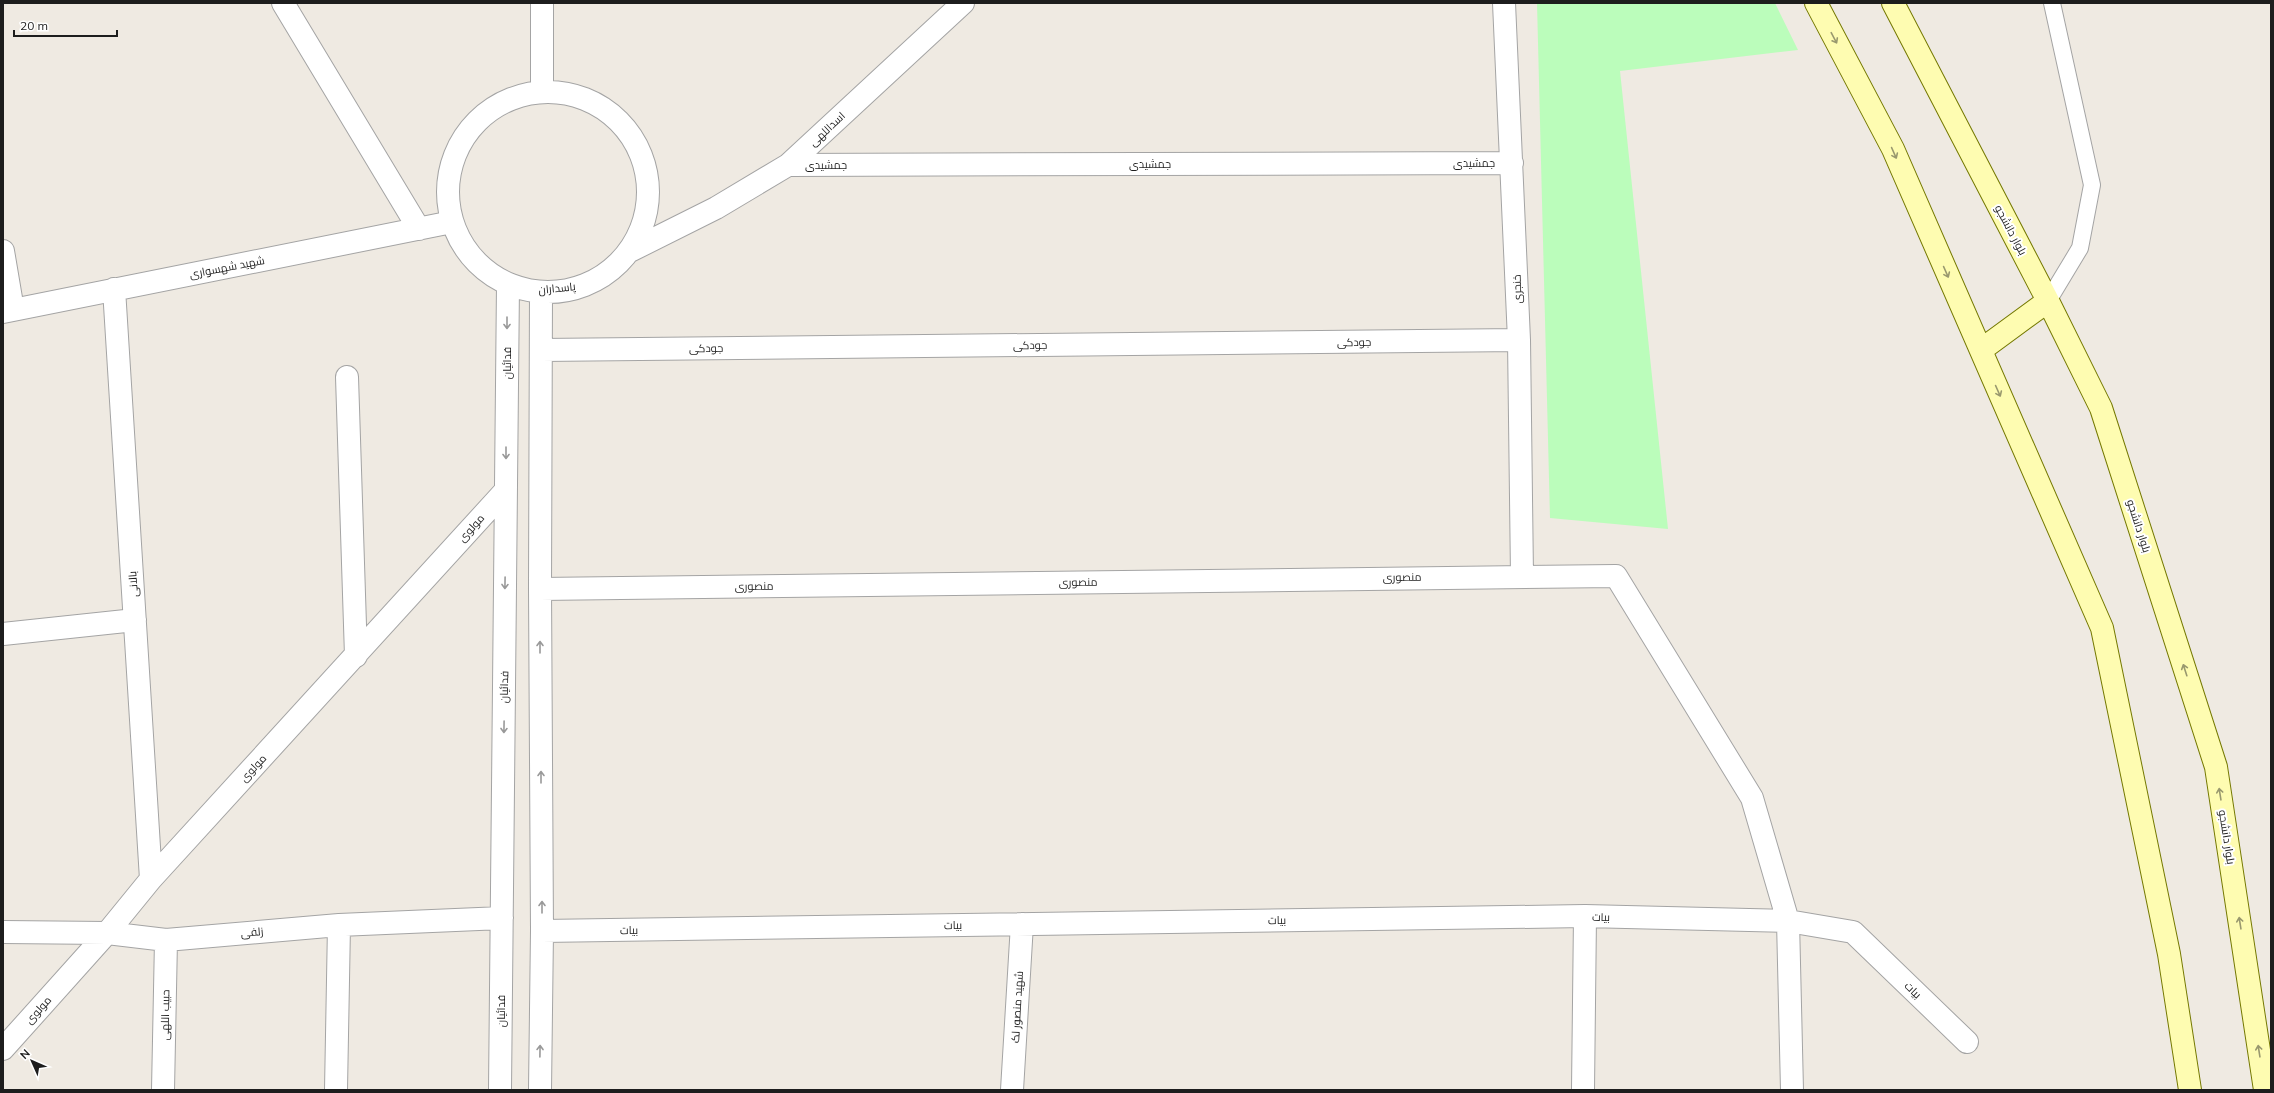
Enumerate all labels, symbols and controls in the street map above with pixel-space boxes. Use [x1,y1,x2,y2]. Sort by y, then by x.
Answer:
scale bar [14,12,117,38]
text: 20 m [20,18,48,33]
one-way arrow [1831,31,1838,43]
street label: اسداللهی [806,109,848,149]
one-way arrow [1891,146,1898,158]
street label: جمشیدی [1453,156,1495,170]
street label: جمشیدی [1129,157,1171,171]
street label: جمشیدی [805,158,847,172]
street label: بلوار دانشجو [1992,202,2030,258]
street label: شهید شهسواری [188,253,266,281]
one-way arrow [1943,265,1951,277]
street label: خنجری [1509,274,1525,304]
street label: پاسداران [538,279,576,297]
one-way arrow [503,316,511,329]
street label: جودکی [1337,335,1371,349]
street label: جودکی [1013,338,1047,352]
street label: جودکی [689,341,723,355]
street label: فدائیان [500,347,514,379]
one-way arrow [1995,385,2003,397]
one-way arrow [502,446,510,459]
street label: بلوار دانشجو [2124,498,2154,554]
street label: مولوی [455,511,487,545]
street label: منصوری [1382,570,1422,584]
street label: بالانی [125,571,141,597]
street label: منصوری [1058,575,1098,589]
one-way arrow [501,576,509,589]
street label: منصوری [734,579,774,593]
one-way arrow [536,641,544,654]
one-way arrow [2181,663,2188,676]
street label: فدائیان [497,671,511,703]
one-way arrow [500,720,507,733]
street label: مولوی [237,751,269,785]
one-way arrow [537,771,545,784]
one-way arrow [2216,788,2224,801]
street label: بلوار دانشجو [2216,809,2238,865]
one-way arrow [538,901,546,914]
street label: بیات [1592,910,1610,924]
street label: بیات [1268,913,1286,927]
one-way arrow [2236,917,2244,930]
street label: بیات [944,918,962,932]
street label: بیات [620,923,638,937]
street label: زلفی [240,924,264,940]
street label: شهید منصور لک [1008,971,1026,1043]
street label: بیات [1902,979,1924,1001]
street label: حبیب اللهی [158,989,172,1041]
street label: مولوی [22,993,54,1027]
street label: فدائیان [494,995,508,1027]
north arrow [12,1041,52,1081]
one-way arrow [537,1045,544,1058]
one-way arrow [2255,1045,2263,1058]
text: N [17,1046,33,1062]

